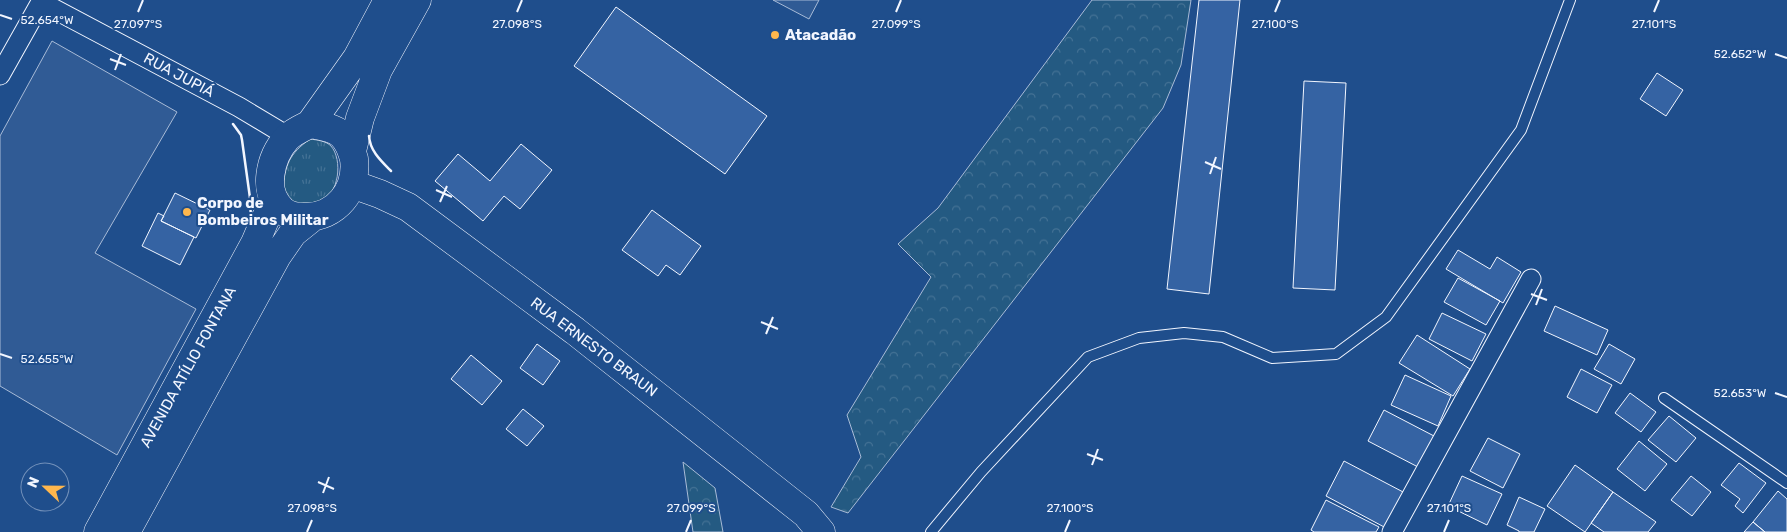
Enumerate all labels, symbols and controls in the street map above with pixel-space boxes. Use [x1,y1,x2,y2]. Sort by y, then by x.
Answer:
text: 52.654°W [20,13,74,27]
text: 27.097°S [114,17,162,31]
text: 27.098°S [492,17,542,31]
text: 27.099°S [871,17,921,31]
text: 27.100°S [1251,17,1299,31]
text: 27.101°S [1632,17,1676,31]
place label: Atacadão [785,26,856,44]
marker: Atacadão [769,29,781,41]
text: 52.652°W [1714,47,1767,61]
street label: RUA JUPIÁ [141,49,217,101]
place label: Corpo de Bombeiros Militar [197,194,329,229]
marker: Corpo de Bombeiros Militar [181,206,193,218]
street label: AVENIDA ATÍLIO FONTANA [136,283,240,451]
street label: RUA ERNESTO BRAUN [527,293,661,401]
text: 52.655°W [21,352,74,366]
text: 52.653°W [1714,386,1767,400]
north arrow [20,462,70,512]
text: N [24,474,43,490]
text: 27.098°S [287,501,337,515]
text: 27.099°S [666,501,716,515]
text: 27.100°S [1046,501,1094,515]
text: 27.101°S [1427,501,1471,515]

